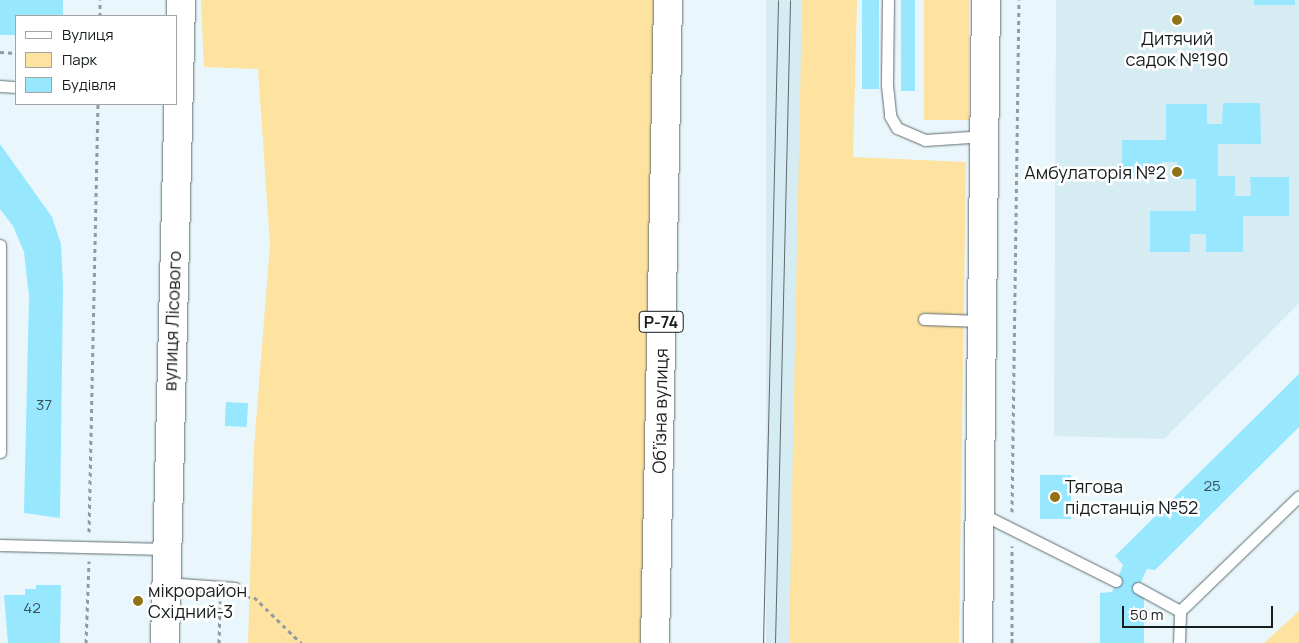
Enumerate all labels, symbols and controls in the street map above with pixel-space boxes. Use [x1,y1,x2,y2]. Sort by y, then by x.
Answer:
marker: Дитячий садок №190 [1171,14,1183,26]
legend [15,15,178,105]
text: Вулиця [62,24,114,45]
place label: Дитячий садок №190 [1126,28,1228,70]
text: Парк [62,49,97,70]
text: Будівля [62,74,116,95]
place label: Амбулаторія №2 [1024,161,1166,183]
marker: Амбулаторія №2 [1170,165,1184,179]
street label: вулиця Лісового [159,251,185,391]
road number: Р-74 [638,308,684,336]
street label: Обʼїзна вулиця [648,348,672,474]
house number: 37 [36,396,52,414]
place label: Тягова підстанція №52 [1065,476,1198,518]
house number: 25 [1203,477,1221,495]
marker: Тягова підстанція №52 [1049,491,1061,503]
place label: мікрорайон Східний-3 [148,580,247,622]
marker: мікрорайон Східний-3 [132,595,144,607]
scale bar [1124,596,1275,628]
house number: 42 [23,599,41,617]
text: 50 m [1130,604,1164,625]

